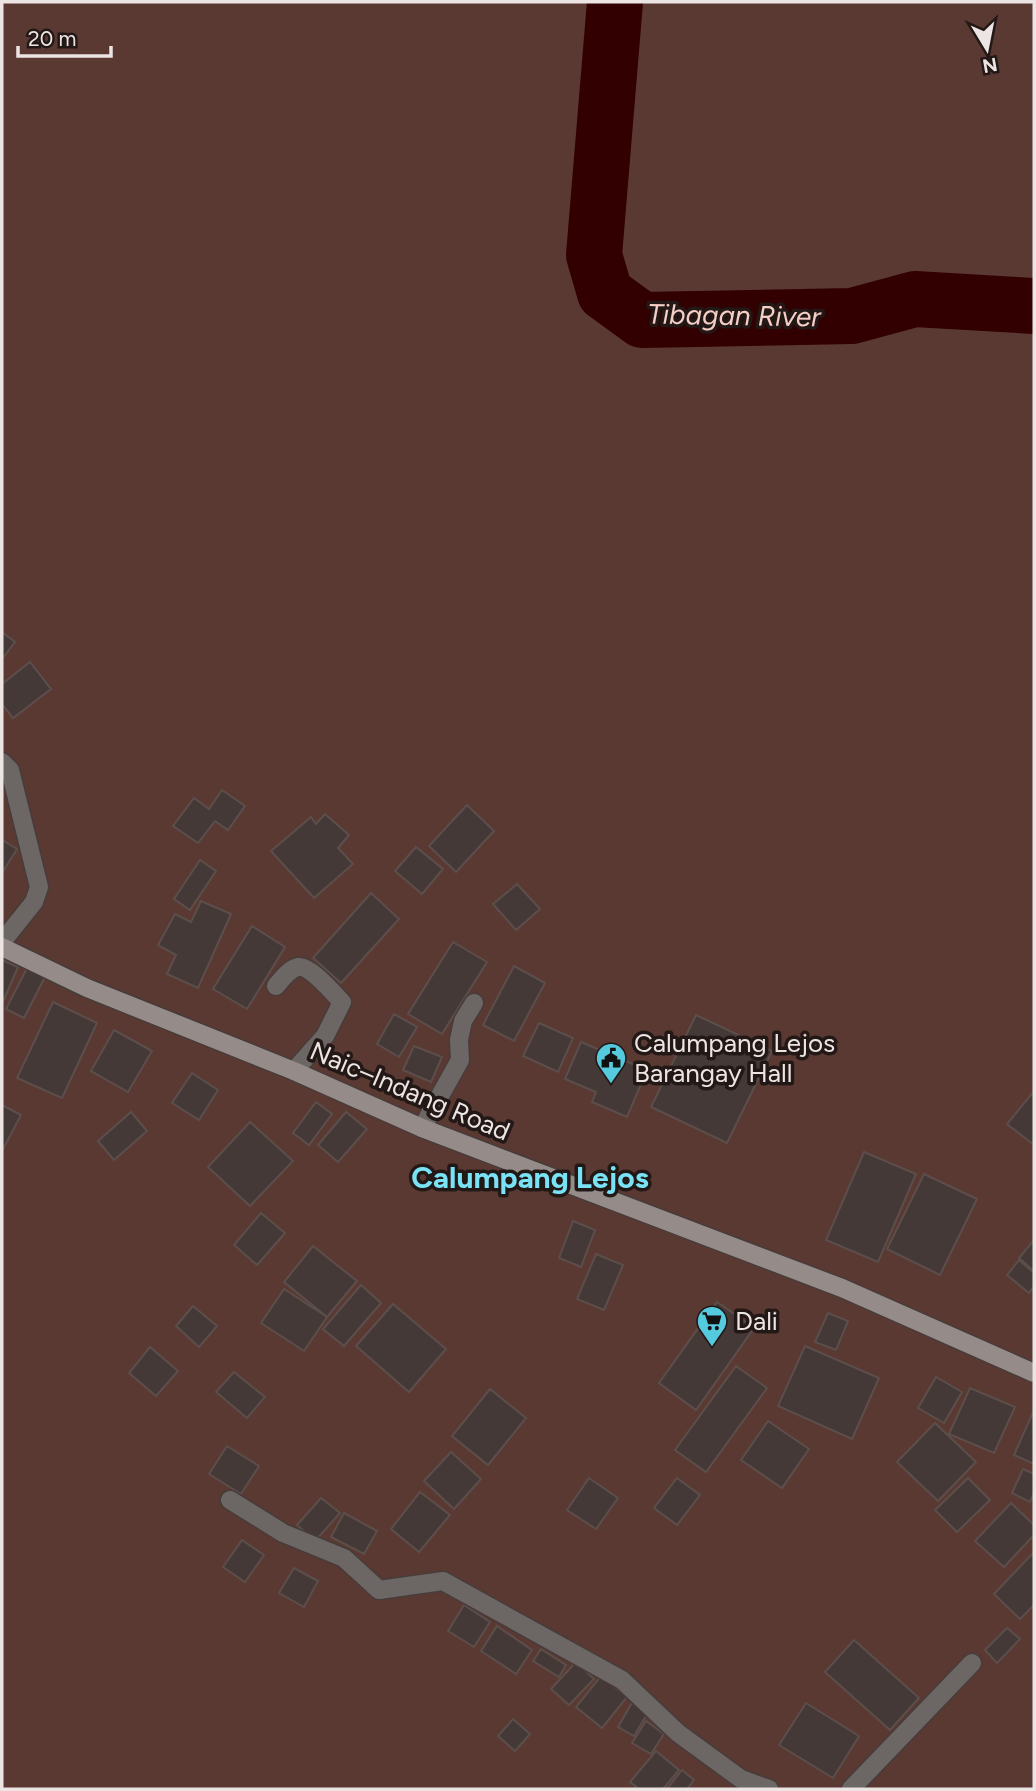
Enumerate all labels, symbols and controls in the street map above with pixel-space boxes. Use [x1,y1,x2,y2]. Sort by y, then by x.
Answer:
scale bar [18,14,110,58]
north arrow [952,14,1022,84]
text: 20 m [28,26,76,51]
text: N [981,53,999,78]
water label: Tibagan River [647,296,822,334]
place label: Calumpang Lejos Barangay Hall [634,1027,835,1089]
street label: Naic–Indang Road [305,1034,515,1148]
public building icon: Calumpang Lejos Barangay Hall [594,1041,628,1085]
district label: Calumpang Lejos [411,1159,649,1196]
supermarket icon: Dali [695,1304,729,1348]
place label: Dali [735,1305,778,1337]

